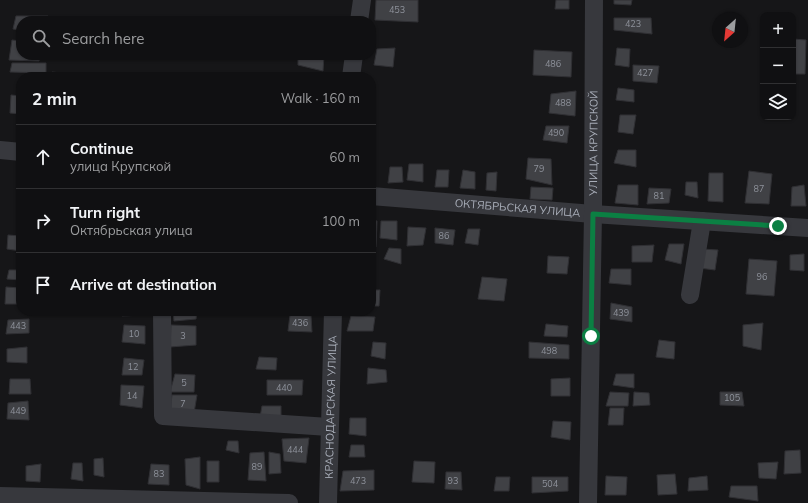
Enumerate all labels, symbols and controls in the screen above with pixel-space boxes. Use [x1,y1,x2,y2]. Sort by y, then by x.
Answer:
house number: 453 [389,4,405,15]
north arrow [712,12,748,48]
map controls [760,12,796,120]
button: + [760,12,796,48]
search box [16,16,376,60]
house number: 423 [625,18,641,29]
icon: search [30,27,52,49]
text: Search here [62,29,144,48]
button: − [760,48,796,84]
house number: 486 [545,58,561,69]
house number: 427 [637,67,653,78]
button: layers [760,84,796,120]
text: 2 min [32,88,77,109]
text: Walk · 160 m [281,90,360,106]
street label: УЛИЦА КРУПСКОЙ [586,90,601,197]
house number: 488 [555,97,571,108]
house number: 490 [548,127,564,138]
text: Continue [70,139,133,158]
icon: ahead [32,146,54,168]
text: 60 m [330,149,360,165]
text: улица Крупской [70,158,171,174]
house number: 79 [534,163,544,174]
house number: 87 [754,183,764,194]
house number: 81 [654,190,664,201]
street label: ОКТЯБРЬСКАЯ УЛИЦА [454,196,581,220]
text: Turn right [70,203,140,222]
icon: right [32,210,54,232]
text: 100 m [322,213,360,229]
route end [769,217,787,235]
text: Октябрьская улица [70,222,193,238]
house number: 86 [439,230,449,241]
house number: 96 [757,271,767,282]
icon: arrive [32,274,54,296]
text: Arrive at destination [70,275,217,294]
house number: 439 [613,307,629,318]
house number: 436 [292,317,308,328]
house number: 443 [10,320,26,331]
route start [582,327,600,345]
house number: 10 [129,328,139,339]
house number: 3 [180,330,186,341]
street label: КРАСНОДАРСКАЯ УЛИЦА [322,335,339,479]
house number: 498 [541,345,557,356]
house number: 12 [128,361,138,372]
house number: 5 [181,377,187,388]
house number: 440 [276,382,292,393]
house number: 14 [127,390,138,401]
house number: 105 [724,392,741,403]
house number: 7 [180,398,186,409]
house number: 449 [10,405,26,416]
house number: 444 [287,444,304,455]
house number: 89 [252,461,262,472]
house number: 83 [154,468,164,479]
house number: 473 [350,475,366,486]
house number: 93 [448,475,458,486]
house number: 504 [542,478,559,489]

